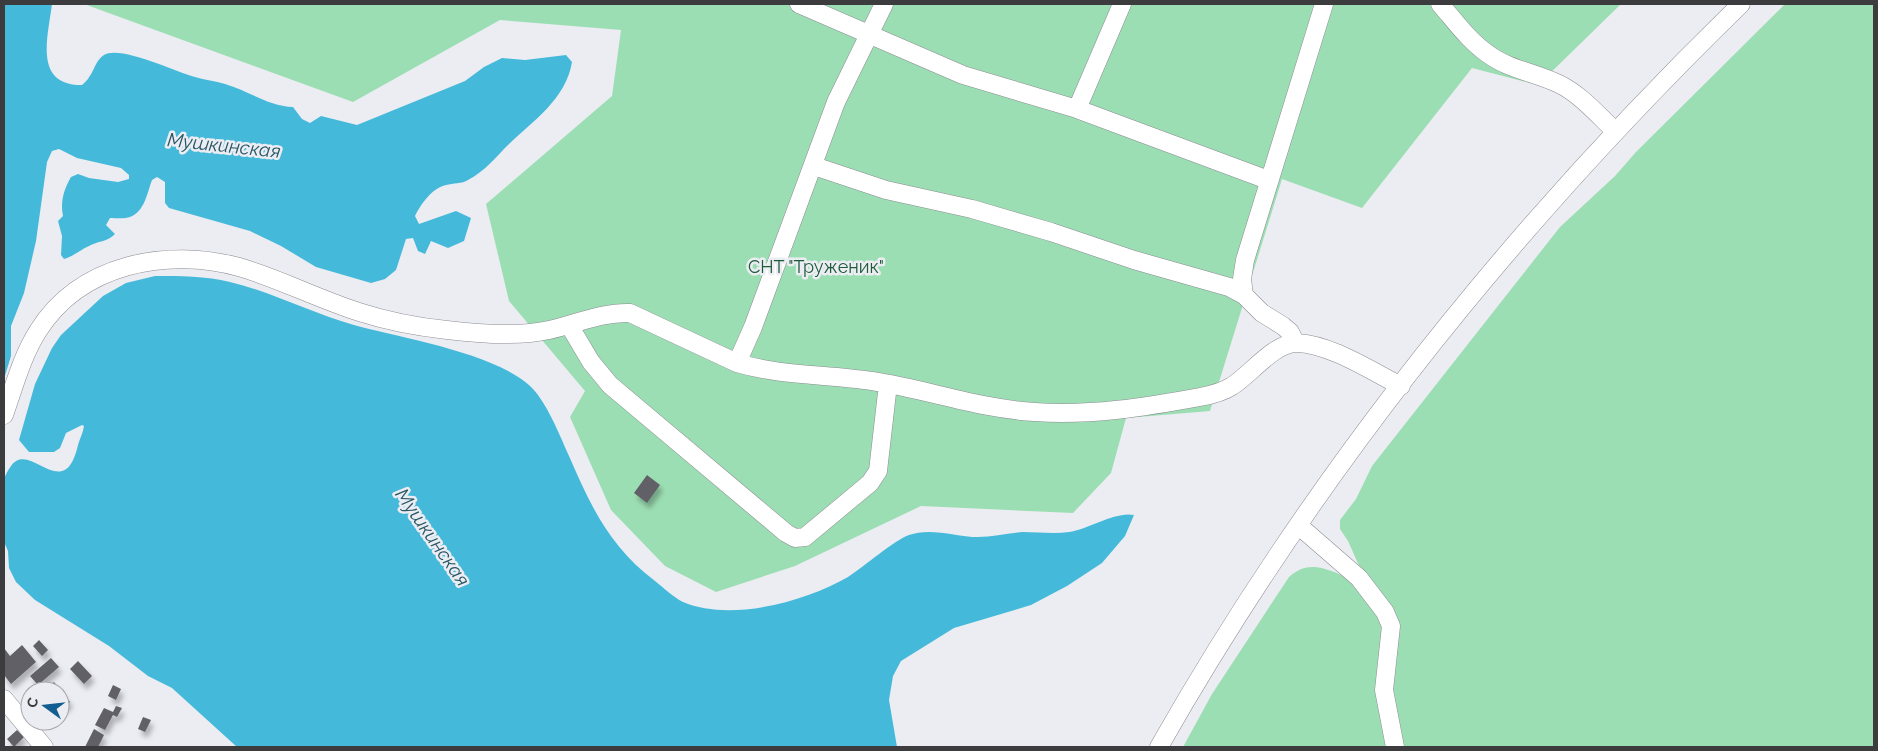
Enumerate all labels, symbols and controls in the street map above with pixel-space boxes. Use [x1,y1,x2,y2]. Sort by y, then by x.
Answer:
water label: Мушкинская [166,128,282,162]
park label: СНТ "Труженик" [748,256,884,277]
water label: Мушкинская [391,484,475,590]
north arrow [20,681,70,731]
text: С [23,696,42,709]

